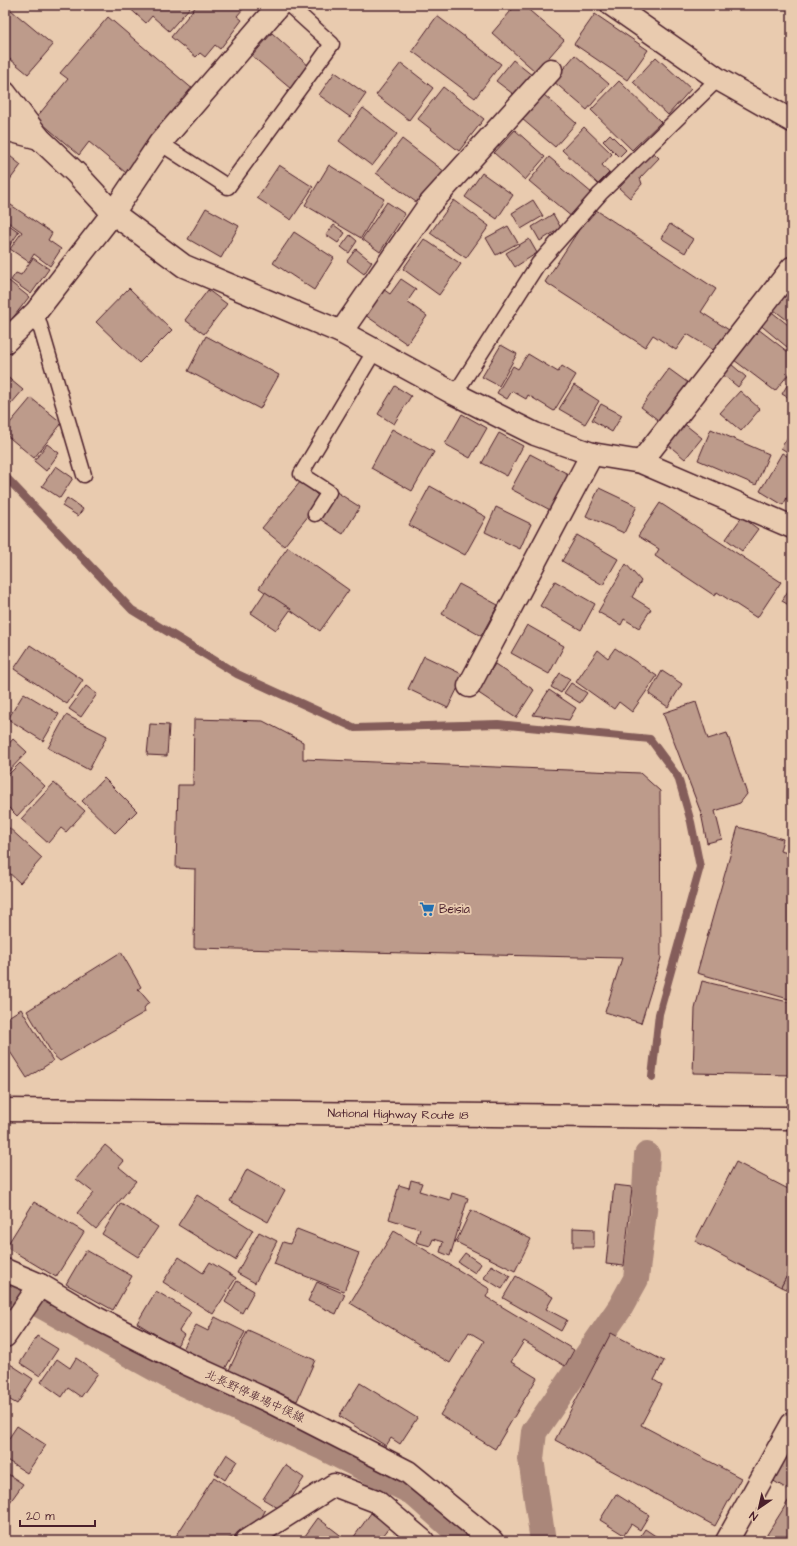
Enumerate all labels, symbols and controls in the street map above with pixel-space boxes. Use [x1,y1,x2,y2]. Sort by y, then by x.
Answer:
supermarket icon: Beisia [418,900,436,918]
place label: Beisia [439,901,470,918]
street label: National Highway Route 18 [327,1105,469,1125]
street label: 北長野停車場中俣線 [202,1366,307,1427]
north arrow [739,1488,779,1528]
scale bar [20,1502,95,1528]
text: 20 m [26,1508,55,1525]
text: N [747,1508,761,1524]

